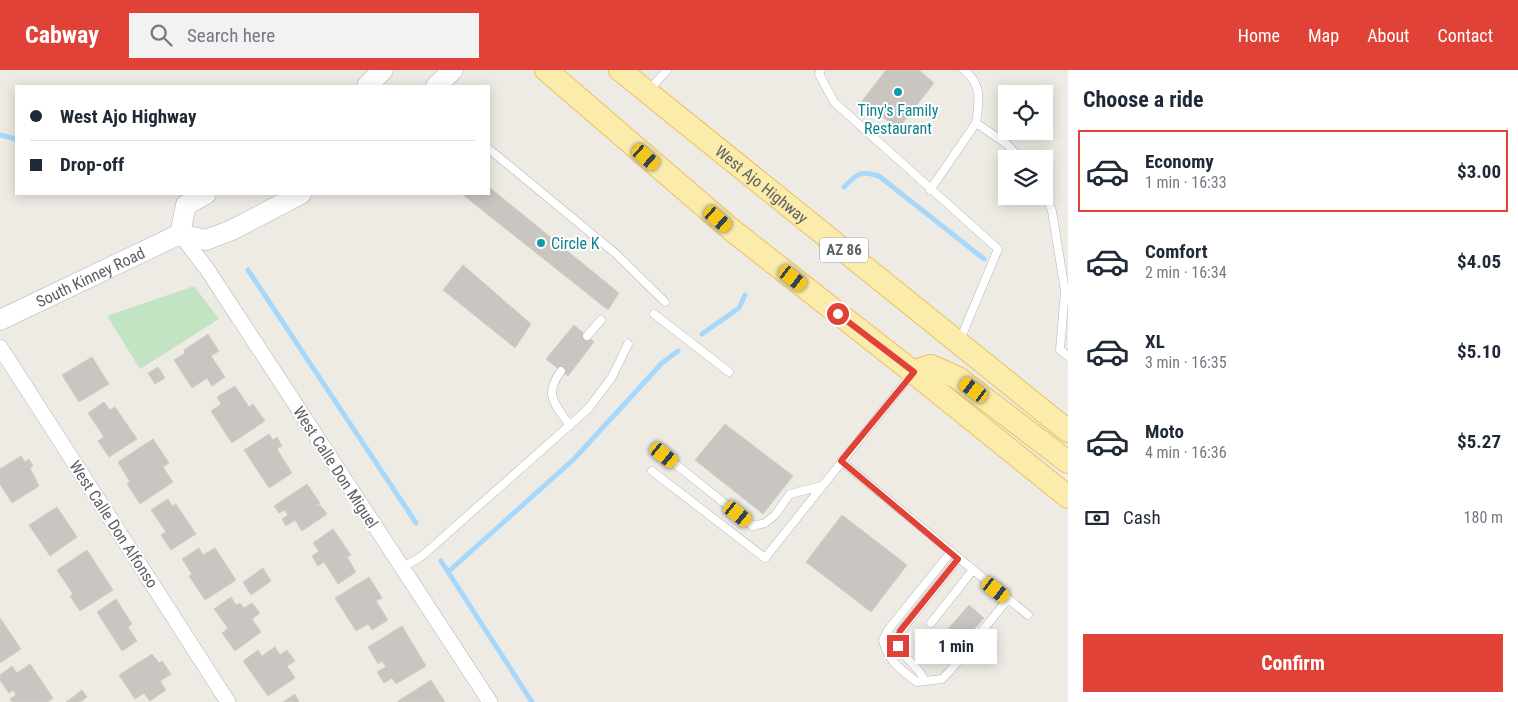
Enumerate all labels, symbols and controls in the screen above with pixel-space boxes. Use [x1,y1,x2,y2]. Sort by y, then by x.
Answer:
search box [129,13,479,58]
text: Cabway [25,21,99,49]
icon: search [147,21,175,49]
text: Search here [187,24,275,47]
text: Home [1238,25,1280,46]
text: Map [1308,25,1339,46]
text: About [1367,25,1409,46]
text: Contact [1437,25,1493,46]
map controls [998,85,1053,205]
button: locate [998,85,1053,140]
marker: Tiny's Family Restaurant [892,86,904,98]
text: Choose a ride [1083,87,1204,112]
place label: Tiny's Family Restaurant [858,101,939,138]
text: West Ajo Highway [60,105,196,128]
car [629,141,662,173]
street label: West Ajo Highway [711,142,812,228]
icon: car [1085,149,1130,194]
button: layers [998,150,1053,205]
text: Economy [1145,150,1214,173]
text: Drop-off [60,153,124,176]
text: $3.00 [1457,160,1501,183]
text: 1 min · 16:33 [1145,173,1227,192]
car [701,203,734,235]
place label: Circle K [551,234,600,253]
marker: Circle K [535,237,547,249]
road number: AZ 86 [820,238,868,262]
icon: car [1085,239,1130,284]
text: Comfort [1145,240,1208,263]
street label: South Kinney Road [33,243,148,311]
text: $4.05 [1457,250,1501,273]
car [776,263,809,293]
text: 2 min · 16:34 [1145,263,1227,282]
route start [827,303,849,325]
icon: car [1085,329,1130,374]
text: XL [1145,330,1165,353]
text: $5.10 [1457,340,1501,363]
text: 3 min · 16:35 [1145,353,1227,372]
car [957,375,990,405]
street label: West Calle Don Miguel [289,403,382,532]
icon: car [1085,419,1130,464]
text: Moto [1145,420,1184,443]
text: $5.27 [1457,430,1501,453]
car [647,440,680,470]
text: 4 min · 16:36 [1145,443,1227,462]
street label: West Calle Don Alfonso [65,457,162,592]
car [721,499,754,529]
icon: cash [1083,504,1111,532]
text: Cash [1123,506,1161,529]
text: 180 m [1464,508,1503,527]
car [979,575,1012,605]
callout: 1 min [916,628,998,664]
button: Confirm [1083,634,1503,692]
route end [887,635,909,657]
text: 1 min [938,637,974,656]

